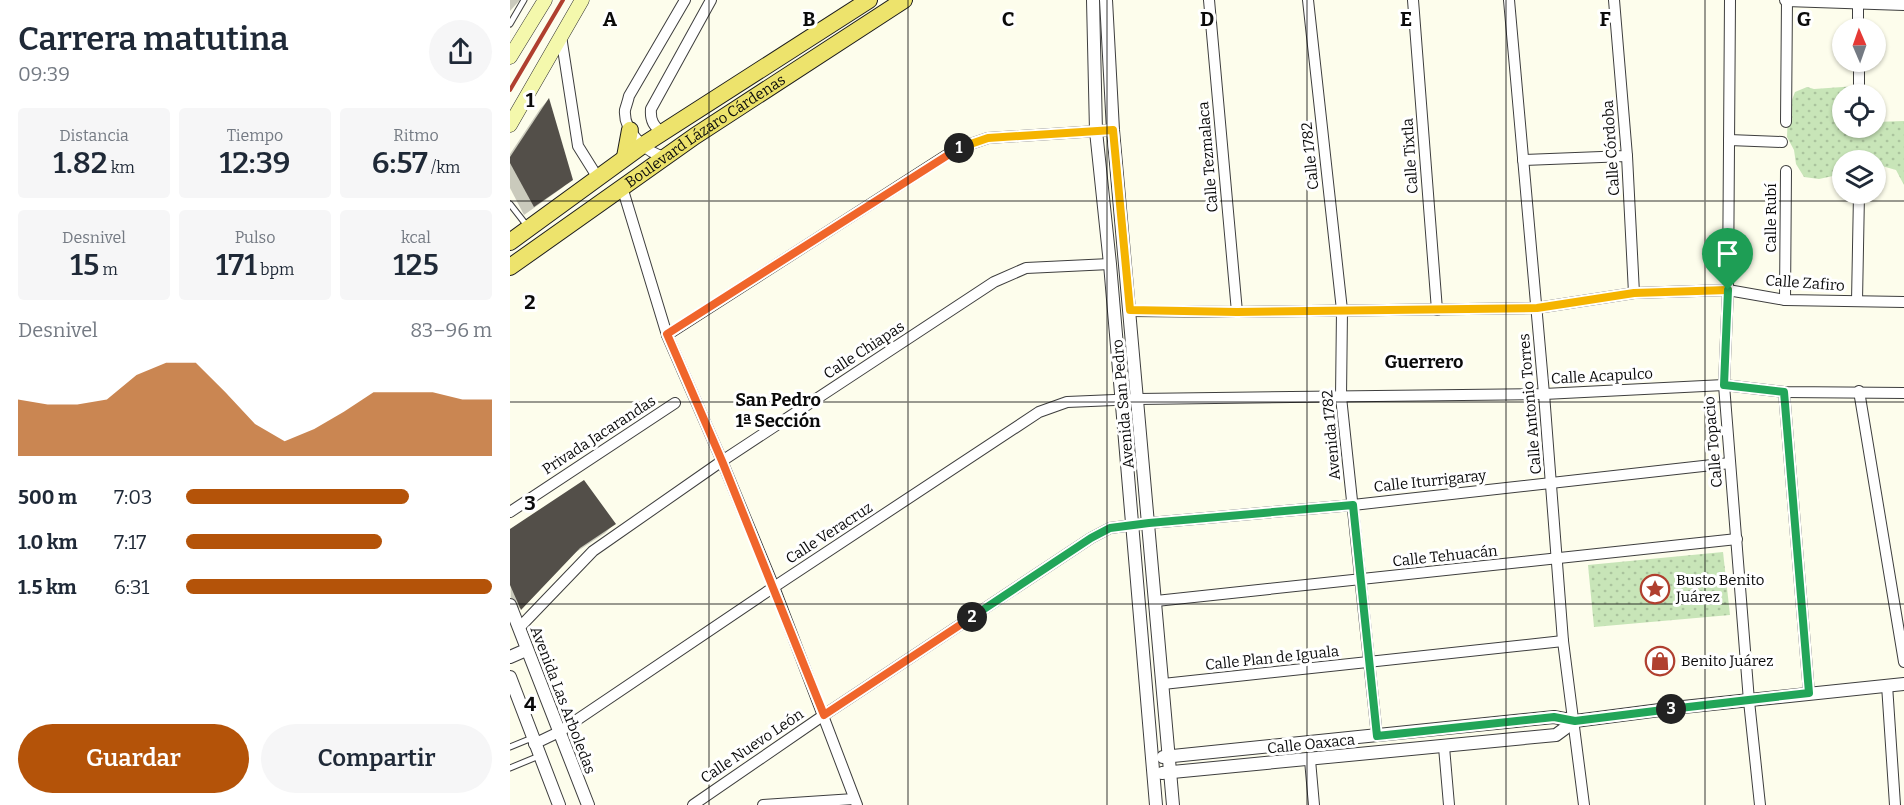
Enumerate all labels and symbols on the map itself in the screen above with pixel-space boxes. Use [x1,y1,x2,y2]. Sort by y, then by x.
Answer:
text: A [603,7,618,31]
text: B [803,7,816,31]
text: C [1002,7,1014,31]
text: D [1200,7,1214,31]
text: E [1400,7,1412,31]
text: F [1599,7,1611,31]
text: G [1797,7,1811,31]
north arrow [1832,18,1886,72]
street label: Boulevard Lázaro Cárdenas [622,71,789,192]
text: 1 [526,88,535,112]
street label: Calle Córdoba [1599,99,1623,197]
street label: Calle Tezmalaca [1194,101,1222,213]
street label: Calle Tixtla [1398,118,1422,194]
street label: Calle 1782 [1298,121,1322,191]
pin: 1 [944,133,974,163]
street label: Calle Rubí [1762,183,1780,253]
pin [1702,228,1753,290]
street label: Calle Zafiro [1765,271,1845,295]
text: 2 [524,290,536,314]
street label: Calle Chiapas [820,317,908,383]
street label: Calle Antonio Torres [1515,333,1545,475]
street label: Avenida San Pedro [1108,339,1138,469]
district label: Guerrero [1385,351,1463,373]
street label: Calle Acapulco [1551,364,1653,388]
district label: San Pedro 1ª Sección [735,389,821,432]
street label: Avenida 1782 [1318,389,1344,481]
street label: Privada Jacarandas [539,392,659,478]
street label: Calle Topacio [1700,395,1726,489]
street label: Calle Iturrigaray [1373,466,1487,496]
text: 3 [524,491,536,515]
street label: Calle Veracruz [782,498,876,568]
street label: Calle Tehuacán [1392,541,1499,570]
place label: Busto Benito Juárez [1675,571,1764,606]
place icon: Busto Benito Juárez [1639,573,1671,605]
pin: 2 [957,602,987,632]
street label: Avenida Las Arboledas [527,624,599,776]
street label: Calle Plan de Iguala [1204,642,1340,674]
shop icon: Benito Juárez [1644,645,1676,677]
place label: Benito Juárez [1681,652,1774,670]
text: 4 [524,692,536,716]
pin: 3 [1656,694,1686,724]
street label: Calle Nuevo León [697,705,807,787]
street label: Calle Oaxaca [1266,730,1356,758]

